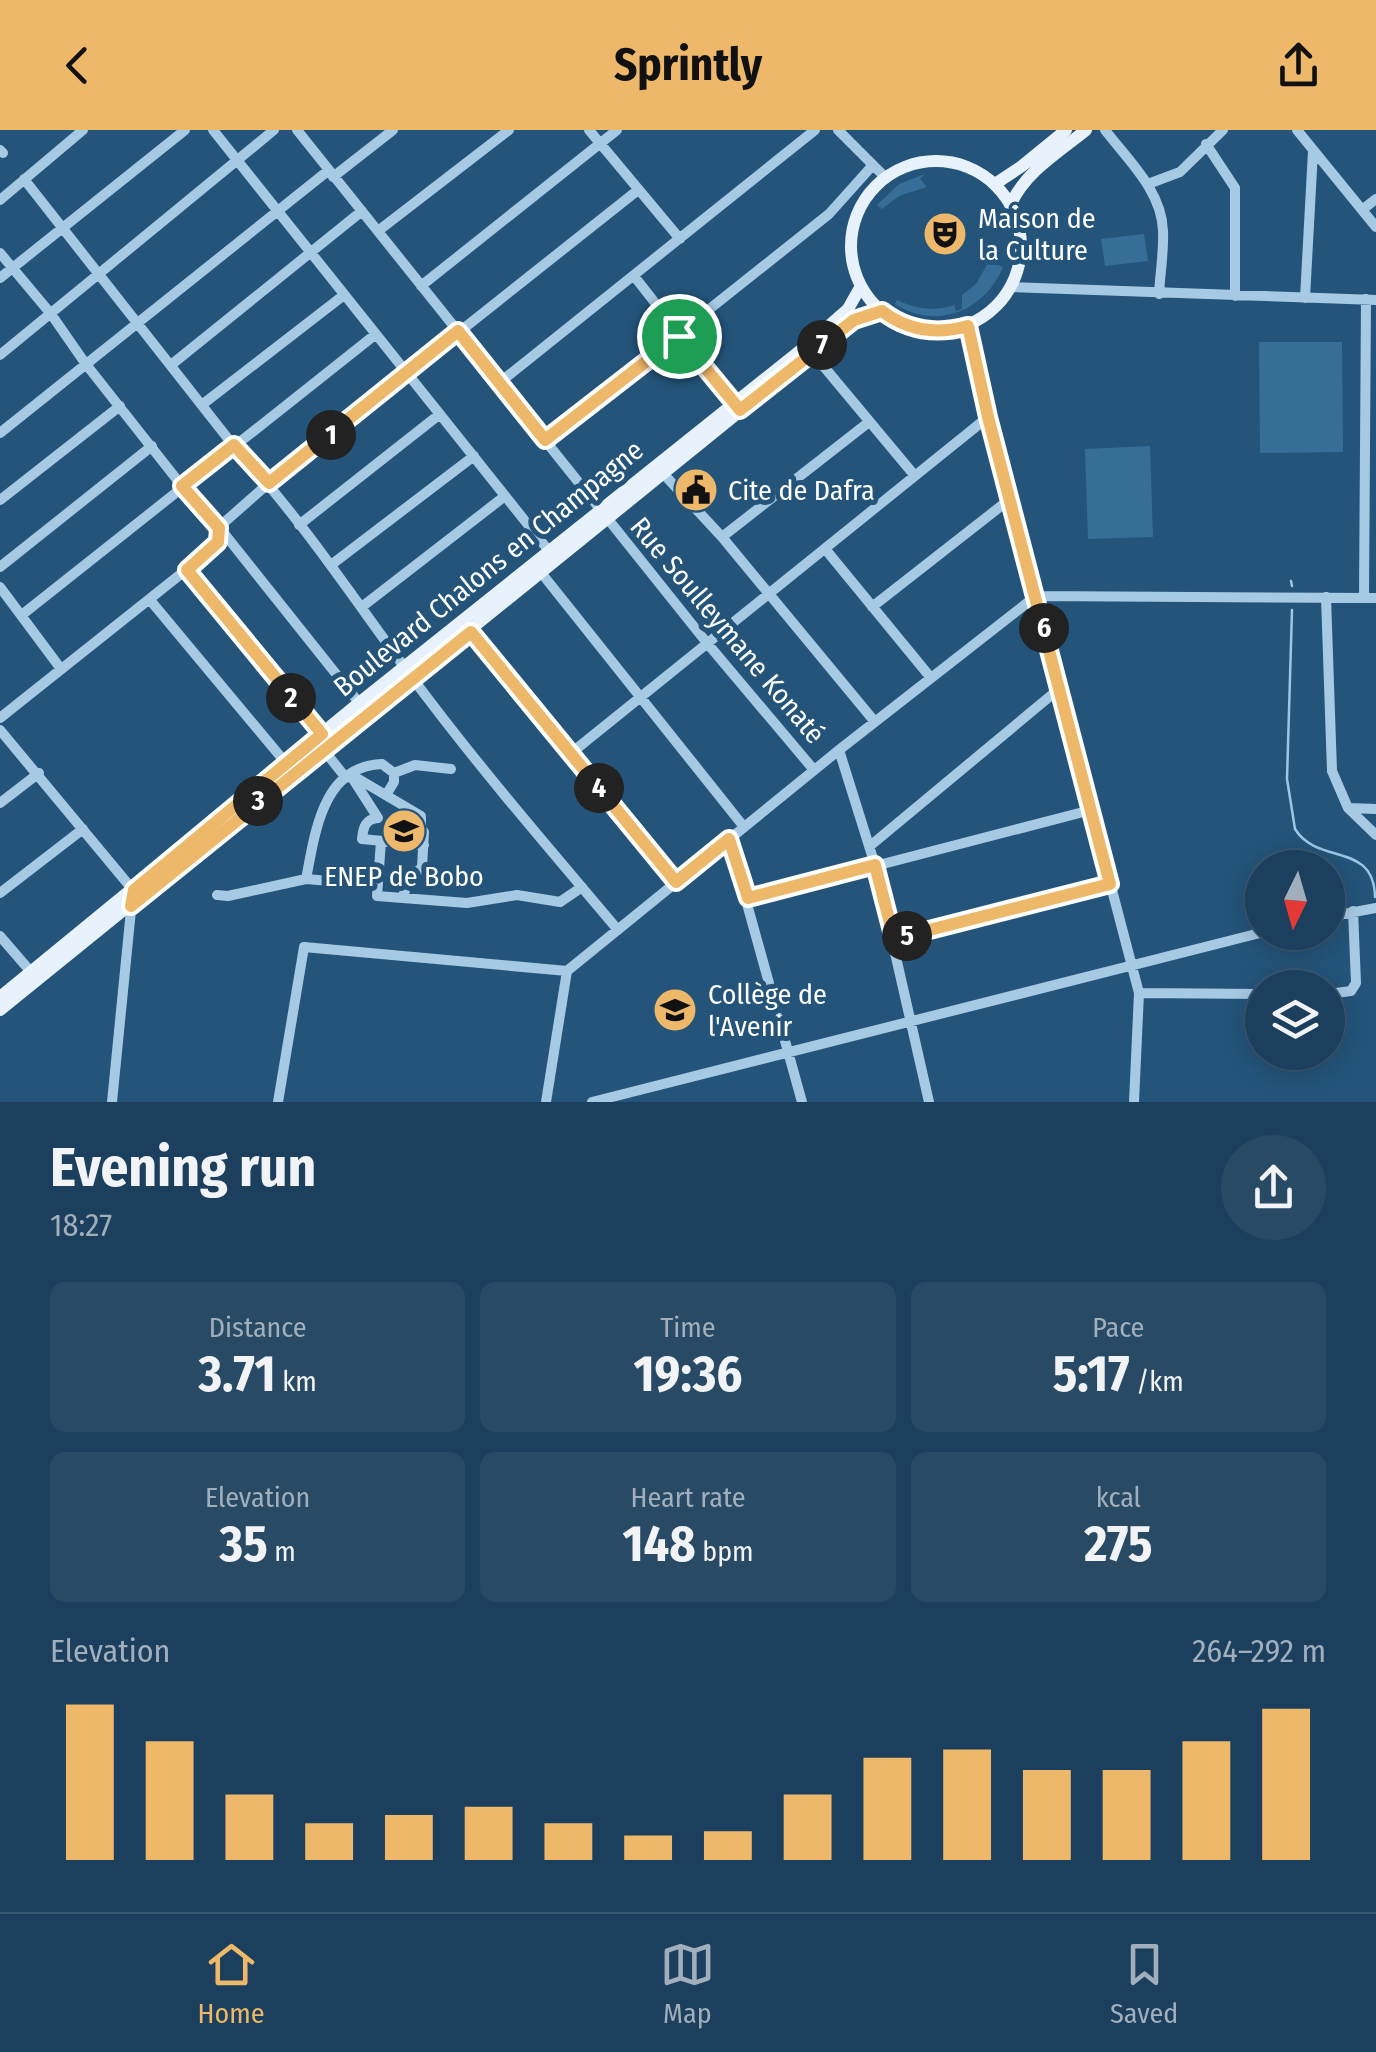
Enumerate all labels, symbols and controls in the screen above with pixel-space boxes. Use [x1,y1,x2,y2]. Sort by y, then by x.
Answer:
icon: back [50,38,105,93]
text: Sprintly [614,38,762,92]
icon: share [1271,38,1326,93]
place label: Maison de la Culture [978,202,1096,267]
theatre icon: Maison de la Culture [922,211,968,257]
pin [637,294,722,379]
icon: arrive [652,309,707,364]
pin: 7 [797,320,847,370]
text: 7 [816,328,828,361]
pin: 1 [306,410,356,460]
text: 1 [325,418,337,451]
street label: Boulevard Chalons en Champagne [327,433,650,703]
public building icon: Cite de Dafra [673,467,719,513]
place label: Cite de Dafra [728,474,875,507]
street label: Rue Soulleymane Konaté [623,511,832,750]
pin: 6 [1019,603,1069,653]
text: 6 [1037,611,1051,644]
pin: 2 [266,673,316,723]
text: 2 [285,681,297,714]
pin: 4 [574,763,624,813]
text: 4 [592,771,606,804]
pin: 3 [233,776,283,826]
text: 3 [251,784,265,817]
school or university icon: ENEP de Bobo [381,808,427,854]
north arrow [1245,850,1345,950]
map controls [1245,850,1345,1070]
place label: ENEP de Bobo [324,860,484,893]
pin: 5 [882,911,932,961]
text: 5 [900,919,914,952]
button: layers [1245,970,1345,1070]
place label: Collège de l'Avenir [708,978,827,1043]
school or university icon: Collège de l'Avenir [652,987,698,1033]
text: Evening run [50,1135,316,1201]
button: share [1221,1135,1326,1240]
text: 18:27 [50,1206,112,1244]
text: Distance [209,1311,307,1344]
text: Time [660,1311,716,1344]
text: Pace [1092,1311,1144,1344]
text: 3.71 [198,1344,276,1404]
text: 19:36 [633,1344,743,1404]
text: 5:17 [1053,1344,1130,1404]
text: km [276,1365,317,1398]
text: /km [1130,1365,1184,1398]
text: Elevation [205,1481,310,1514]
text: Heart rate [631,1481,745,1514]
text: kcal [1096,1481,1141,1514]
text: 35 [220,1514,268,1574]
text: 148 [622,1514,696,1574]
text: 275 [1084,1514,1152,1574]
text: m [268,1535,296,1568]
text: bpm [696,1535,754,1568]
text: Elevation [50,1632,170,1670]
text: 264–292 m [1192,1632,1326,1670]
tab: Home [198,1937,265,2030]
tab: Map [660,1937,715,2030]
tab: Saved [1110,1937,1178,2030]

